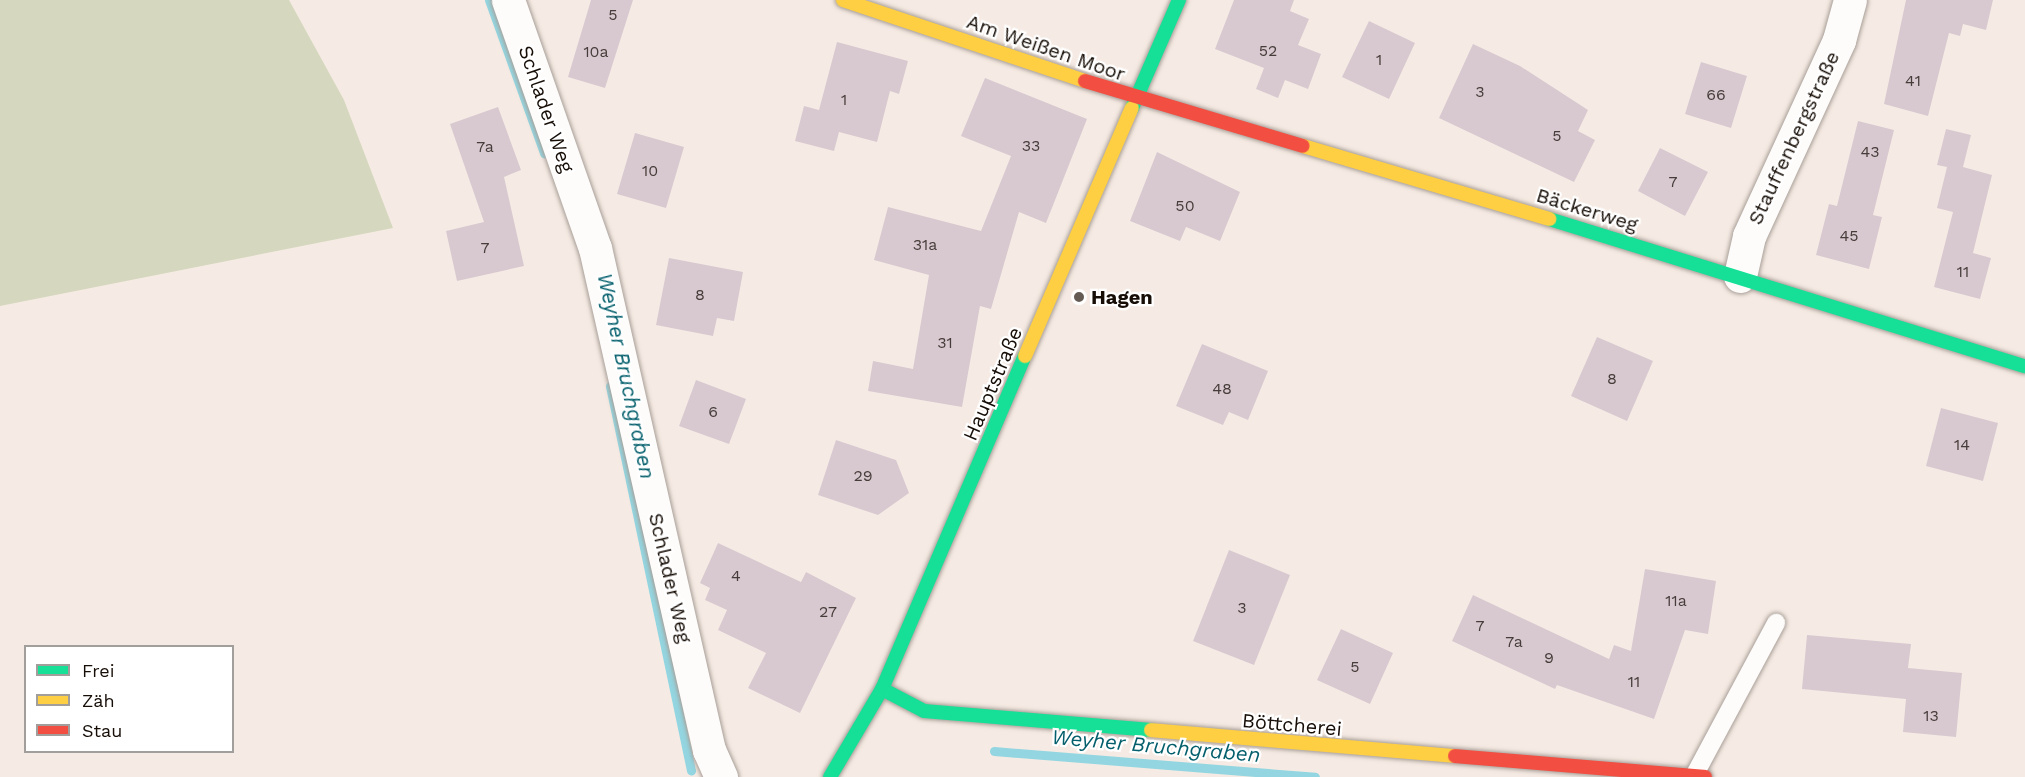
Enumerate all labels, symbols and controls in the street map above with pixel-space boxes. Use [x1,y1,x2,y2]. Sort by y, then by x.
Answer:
house number: 5 [608,5,618,25]
street label: Am Weißen Moor [963,10,1129,86]
house number: 52 [1259,41,1277,61]
street label: Schlader Weg [513,42,579,176]
house number: 10a [583,42,609,62]
street label: Stauffenbergstraße [1743,47,1845,229]
house number: 1 [1376,50,1382,70]
house number: 41 [1905,71,1921,91]
house number: 3 [1475,82,1485,102]
house number: 66 [1706,85,1726,105]
house number: 1 [841,90,847,110]
house number: 5 [1552,126,1562,146]
house number: 33 [1022,136,1040,156]
house number: 7a [476,137,494,157]
house number: 43 [1860,142,1880,162]
house number: 10 [642,161,658,181]
house number: 7 [1669,172,1677,192]
street label: Bäckerweg [1533,183,1641,237]
house number: 50 [1175,196,1195,216]
house number: 45 [1839,226,1859,246]
house number: 31a [913,235,937,255]
house number: 7 [481,238,489,258]
house number: 11 [1957,262,1969,282]
water label: Weyher Bruchgraben [592,271,660,481]
house number: 8 [695,285,705,305]
place label: Hagen [1091,285,1153,309]
marker: Hagen [1072,290,1086,304]
street label: Hauptstraße [958,324,1028,444]
house number: 31 [937,333,953,353]
house number: 8 [1607,369,1617,389]
house number: 48 [1212,379,1232,399]
house number: 6 [708,402,718,422]
house number: 14 [1954,435,1970,455]
house number: 29 [853,466,873,486]
street label: Schlader Weg [643,510,697,646]
house number: 4 [731,566,741,586]
house number: 11a [1665,591,1687,611]
house number: 3 [1237,598,1247,618]
house number: 27 [819,602,837,622]
house number: 7 [1476,616,1484,636]
house number: 7a [1505,632,1523,652]
legend [24,645,234,753]
house number: 9 [1544,648,1554,668]
house number: 5 [1350,657,1360,677]
text: Frei [82,660,114,681]
house number: 11 [1628,672,1640,692]
text: Zäh [82,690,115,711]
house number: 13 [1923,706,1939,726]
street label: Böttcherei [1241,709,1343,741]
text: Stau [82,720,122,741]
water label: Weyher Bruchgraben [1050,724,1262,768]

